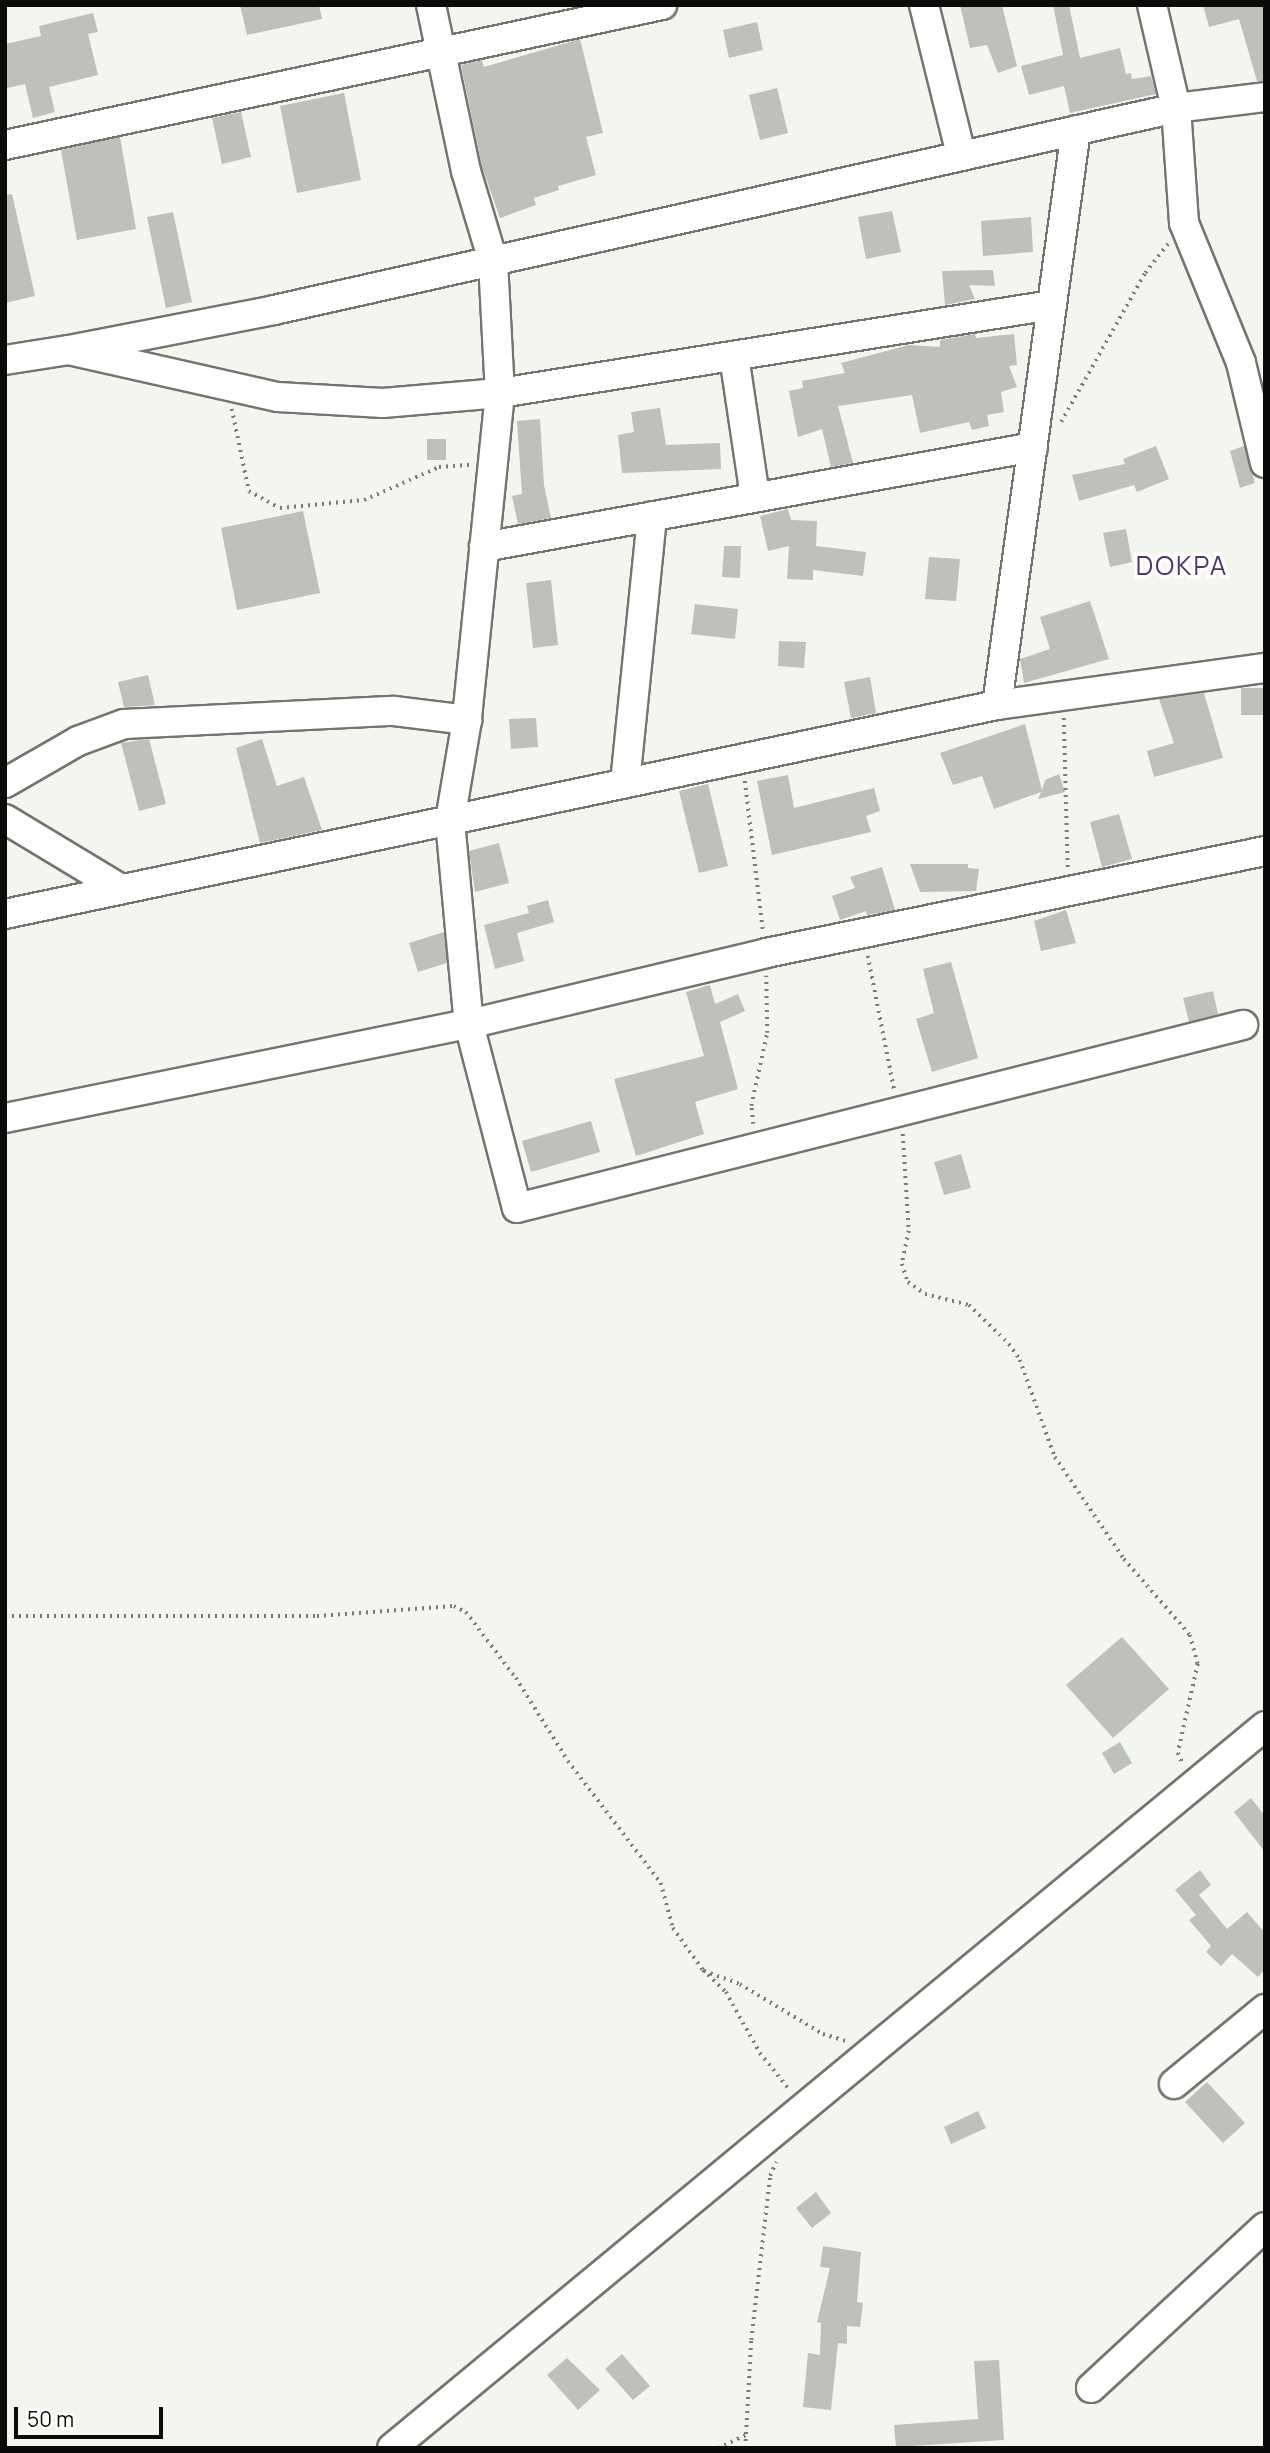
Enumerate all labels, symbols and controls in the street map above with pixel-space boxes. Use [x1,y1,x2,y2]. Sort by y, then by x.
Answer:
district label: DOKPA [1136,550,1228,582]
scale bar [18,2394,166,2438]
text: 50 m [27,2405,74,2433]

